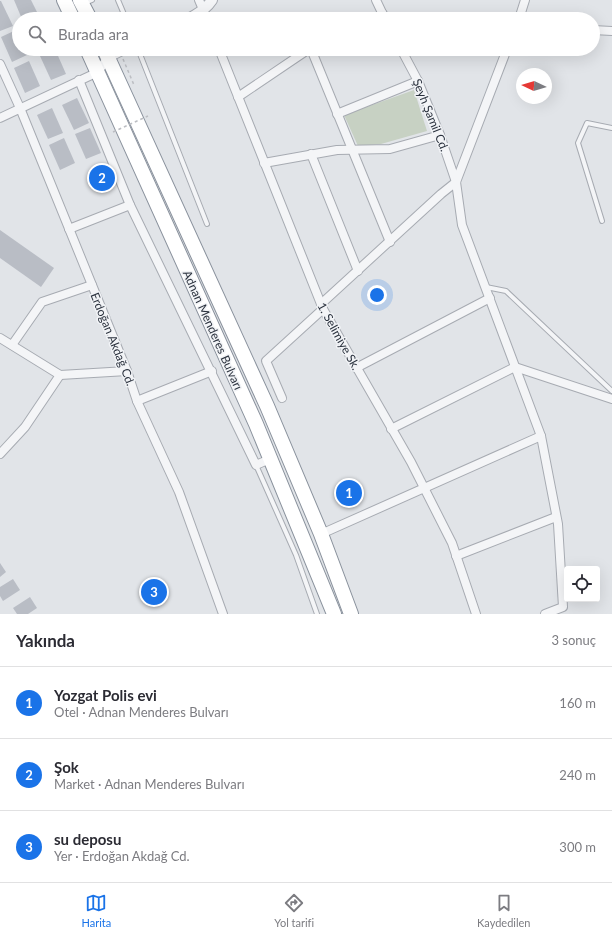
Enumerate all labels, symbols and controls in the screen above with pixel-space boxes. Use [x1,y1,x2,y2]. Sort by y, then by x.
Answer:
search box [12,12,600,56]
icon: search [26,23,48,45]
text: Burada ara [58,25,129,43]
north arrow [516,68,552,104]
street label: Şeyh Şamil Cd. [410,76,452,154]
pin: 2 [89,163,115,193]
street label: Adnan Menderes Bulvarı [180,268,246,392]
your location [367,285,387,305]
street label: Erdoğan Akdağ Cd. [87,290,139,388]
street label: 1. Selimiye Sk. [314,300,364,373]
pin: 1 [336,478,362,508]
map controls [564,566,600,602]
button: locate [564,566,600,602]
pin: 3 [141,577,167,607]
text: Yakında [16,630,75,651]
text: 3 sonuç [551,632,596,648]
text: Yozgat Polis evi [54,686,157,704]
text: 1 [25,695,33,711]
text: 160 m [559,695,596,711]
text: Otel · Adnan Menderes Bulvarı [54,704,229,720]
text: Şok [54,758,79,776]
text: 2 [25,767,33,783]
text: 240 m [559,767,596,783]
text: Market · Adnan Menderes Bulvarı [54,776,245,792]
text: su deposu [54,830,121,848]
text: 3 [25,839,33,855]
text: 300 m [559,839,596,855]
text: Yer · Erdoğan Akdağ Cd. [54,848,190,864]
tab: Harita [81,892,111,929]
tab: Yol tarifi [274,892,314,929]
tab: Kaydedilen [477,892,531,929]

